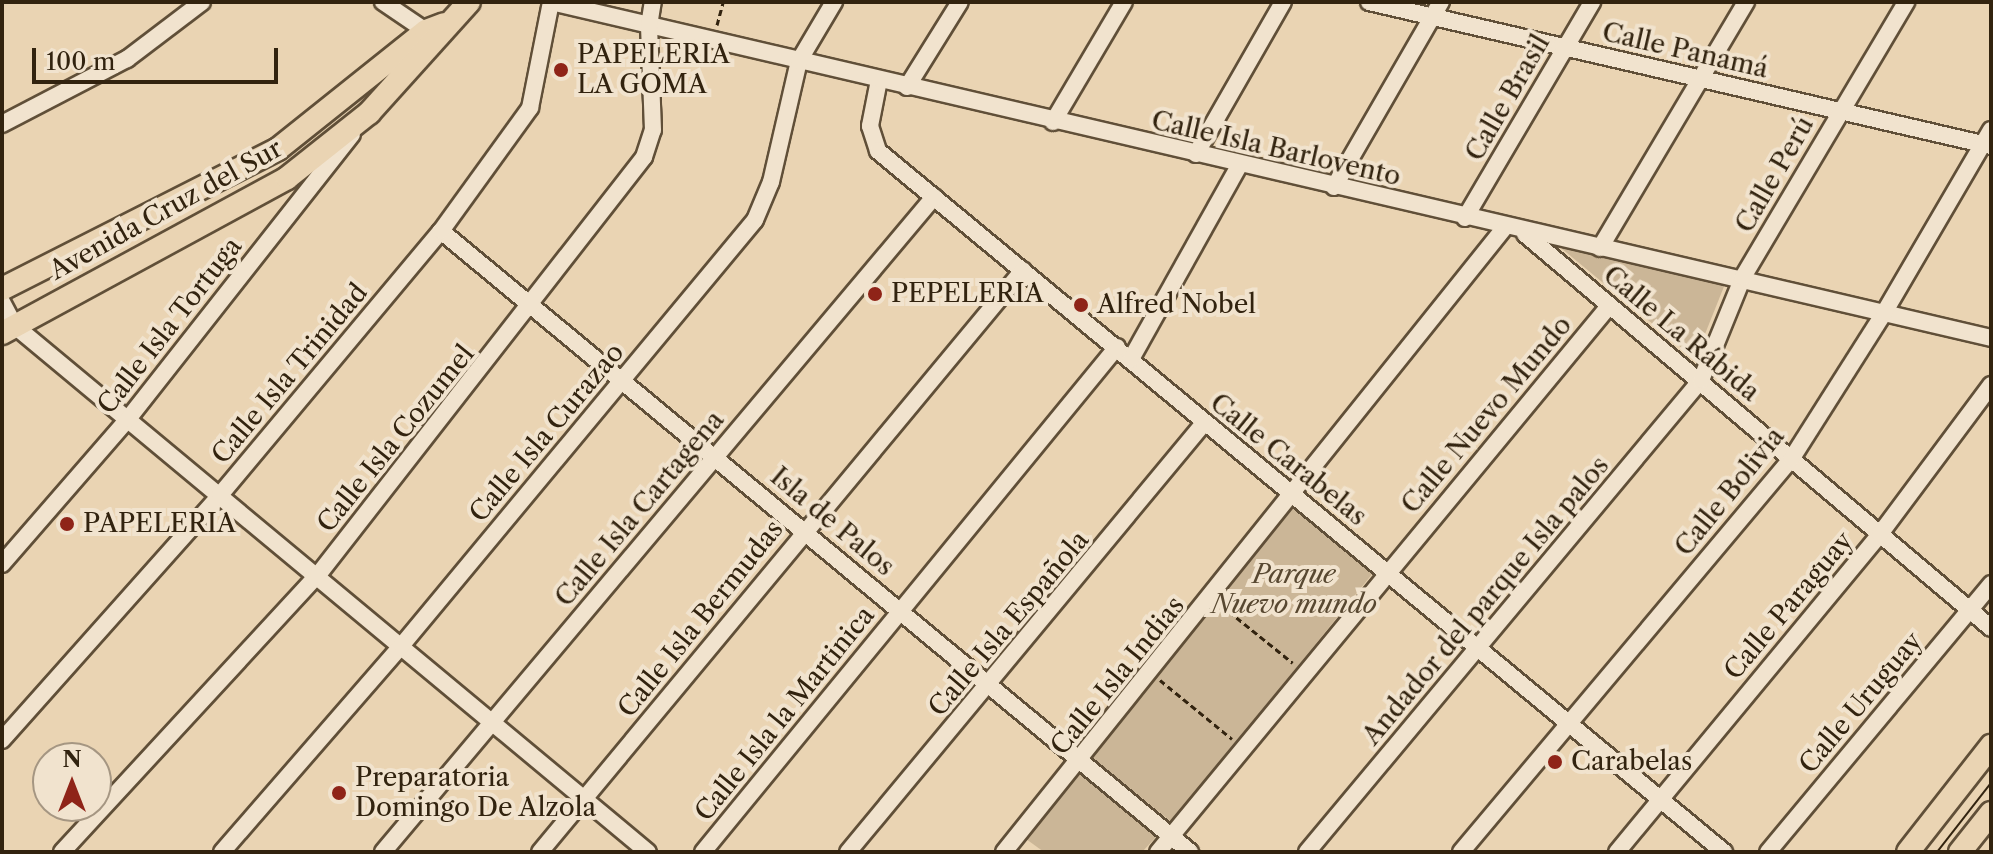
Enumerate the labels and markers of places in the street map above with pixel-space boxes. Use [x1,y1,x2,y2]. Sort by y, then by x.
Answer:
place label: PAPELERIA LA GOMA [577,39,730,100]
marker: PAPELERIA LA GOMA [552,61,570,79]
place label: PEPELERIA [891,278,1044,310]
marker: PEPELERIA [866,285,884,303]
place label: Alfred Nobel [1097,289,1256,321]
marker: Alfred Nobel [1072,296,1090,314]
place label: PAPELERIA [83,508,236,540]
marker: PAPELERIA [58,515,76,533]
place label: Carabelas [1571,746,1692,778]
marker: Carabelas [1546,753,1564,771]
place label: Preparatoria Domingo De Alzola [355,762,597,824]
marker: Preparatoria Domingo De Alzola [330,784,348,802]

